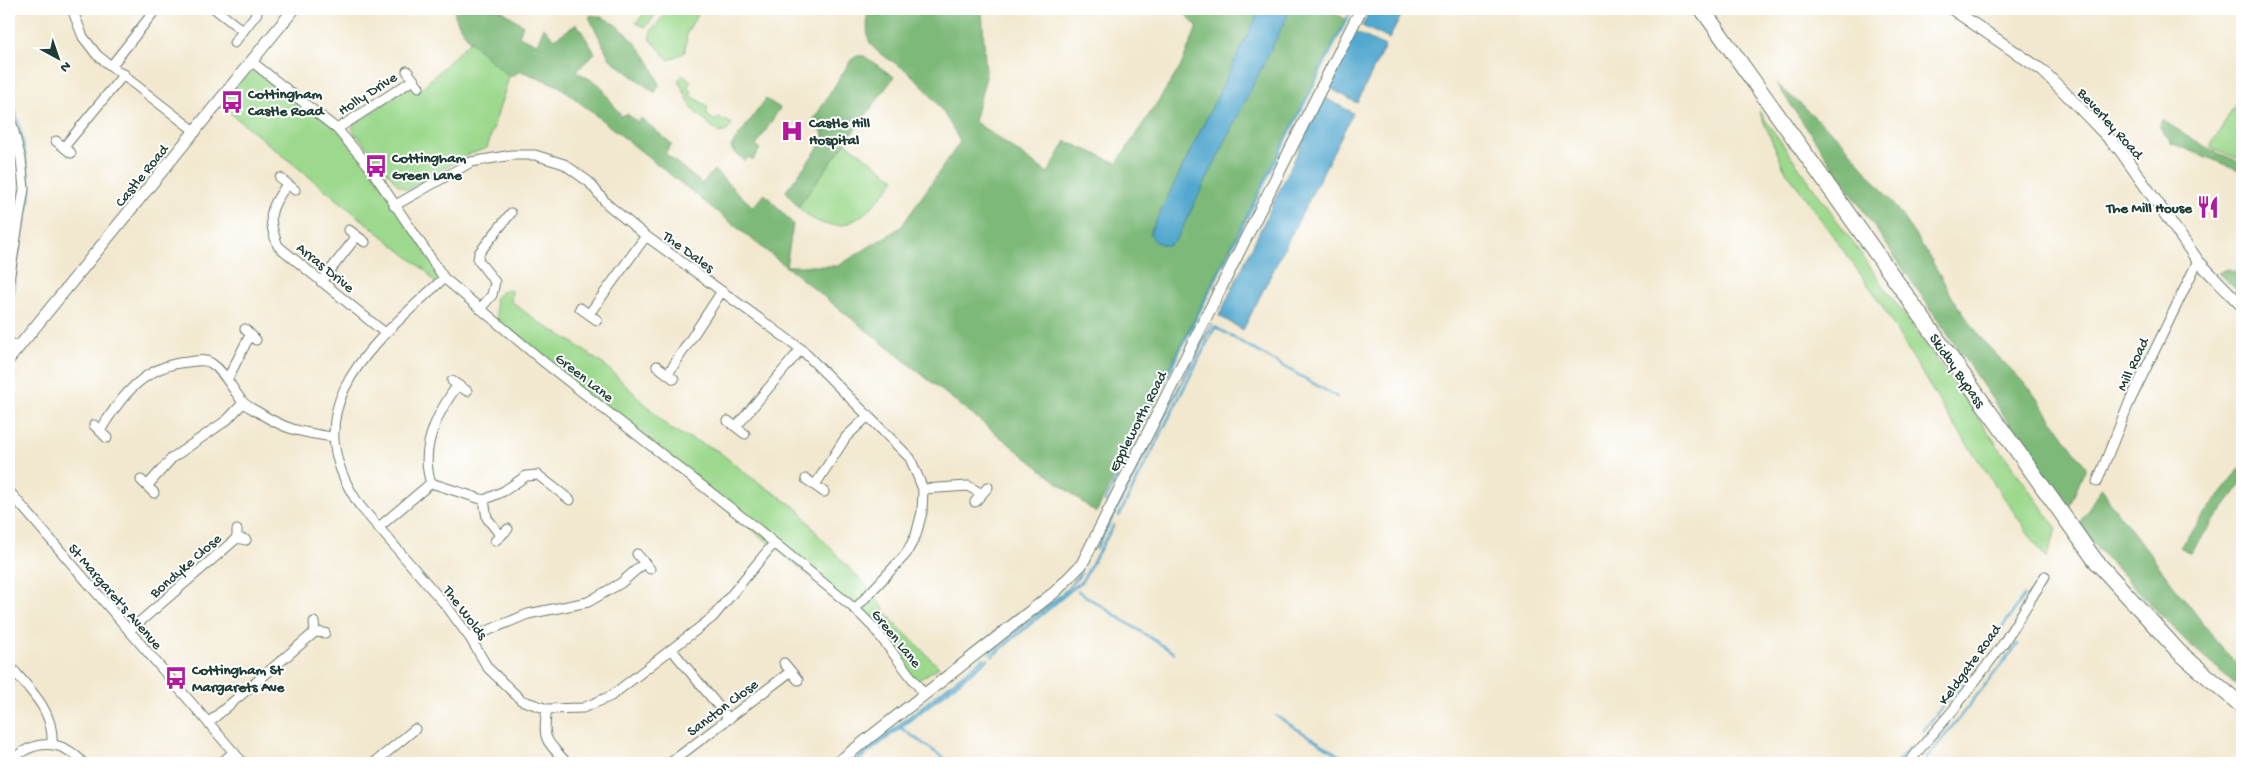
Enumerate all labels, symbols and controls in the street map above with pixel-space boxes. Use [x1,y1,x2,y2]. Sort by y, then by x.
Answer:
north arrow [32,32,82,82]
text: N [56,57,74,75]
street label: Holly Drive [335,69,401,120]
street label: Beverley Road [2072,84,2147,165]
place label: Cottingham Castle Road [247,86,326,121]
bus stop icon: Cottingham Castle Road [219,89,245,115]
place label: Castle Hill Hospital [808,115,871,150]
hospital icon: Castle Hill Hospital [779,118,805,144]
street label: Castle Road [112,140,174,211]
place label: Cottingham Green Lane [391,150,466,185]
bus stop icon: Cottingham Green Lane [363,153,389,179]
restaurant icon: The Mill House [2195,194,2221,220]
place label: The Mill House [2105,200,2193,218]
street label: The Dales [658,227,718,278]
street label: Arras Drive [292,240,358,298]
street label: Skidby Bypass [1924,331,1989,412]
street label: Mill Road [2114,334,2154,394]
street label: Green Lane [551,350,617,407]
street label: Eppleworth Road [1106,368,1172,475]
street label: Bondyke Close [146,530,226,603]
street label: St Margaret's Avenue [64,541,166,654]
street label: The Wolds [438,582,491,644]
street label: Green Lane [867,607,925,672]
street label: Keldgate Road [1935,620,2007,709]
place label: Cottingham St Margarets Ave [191,662,286,697]
bus stop icon: Cottingham St Margarets Ave [163,665,189,691]
street label: Sancton Close [684,676,763,741]

